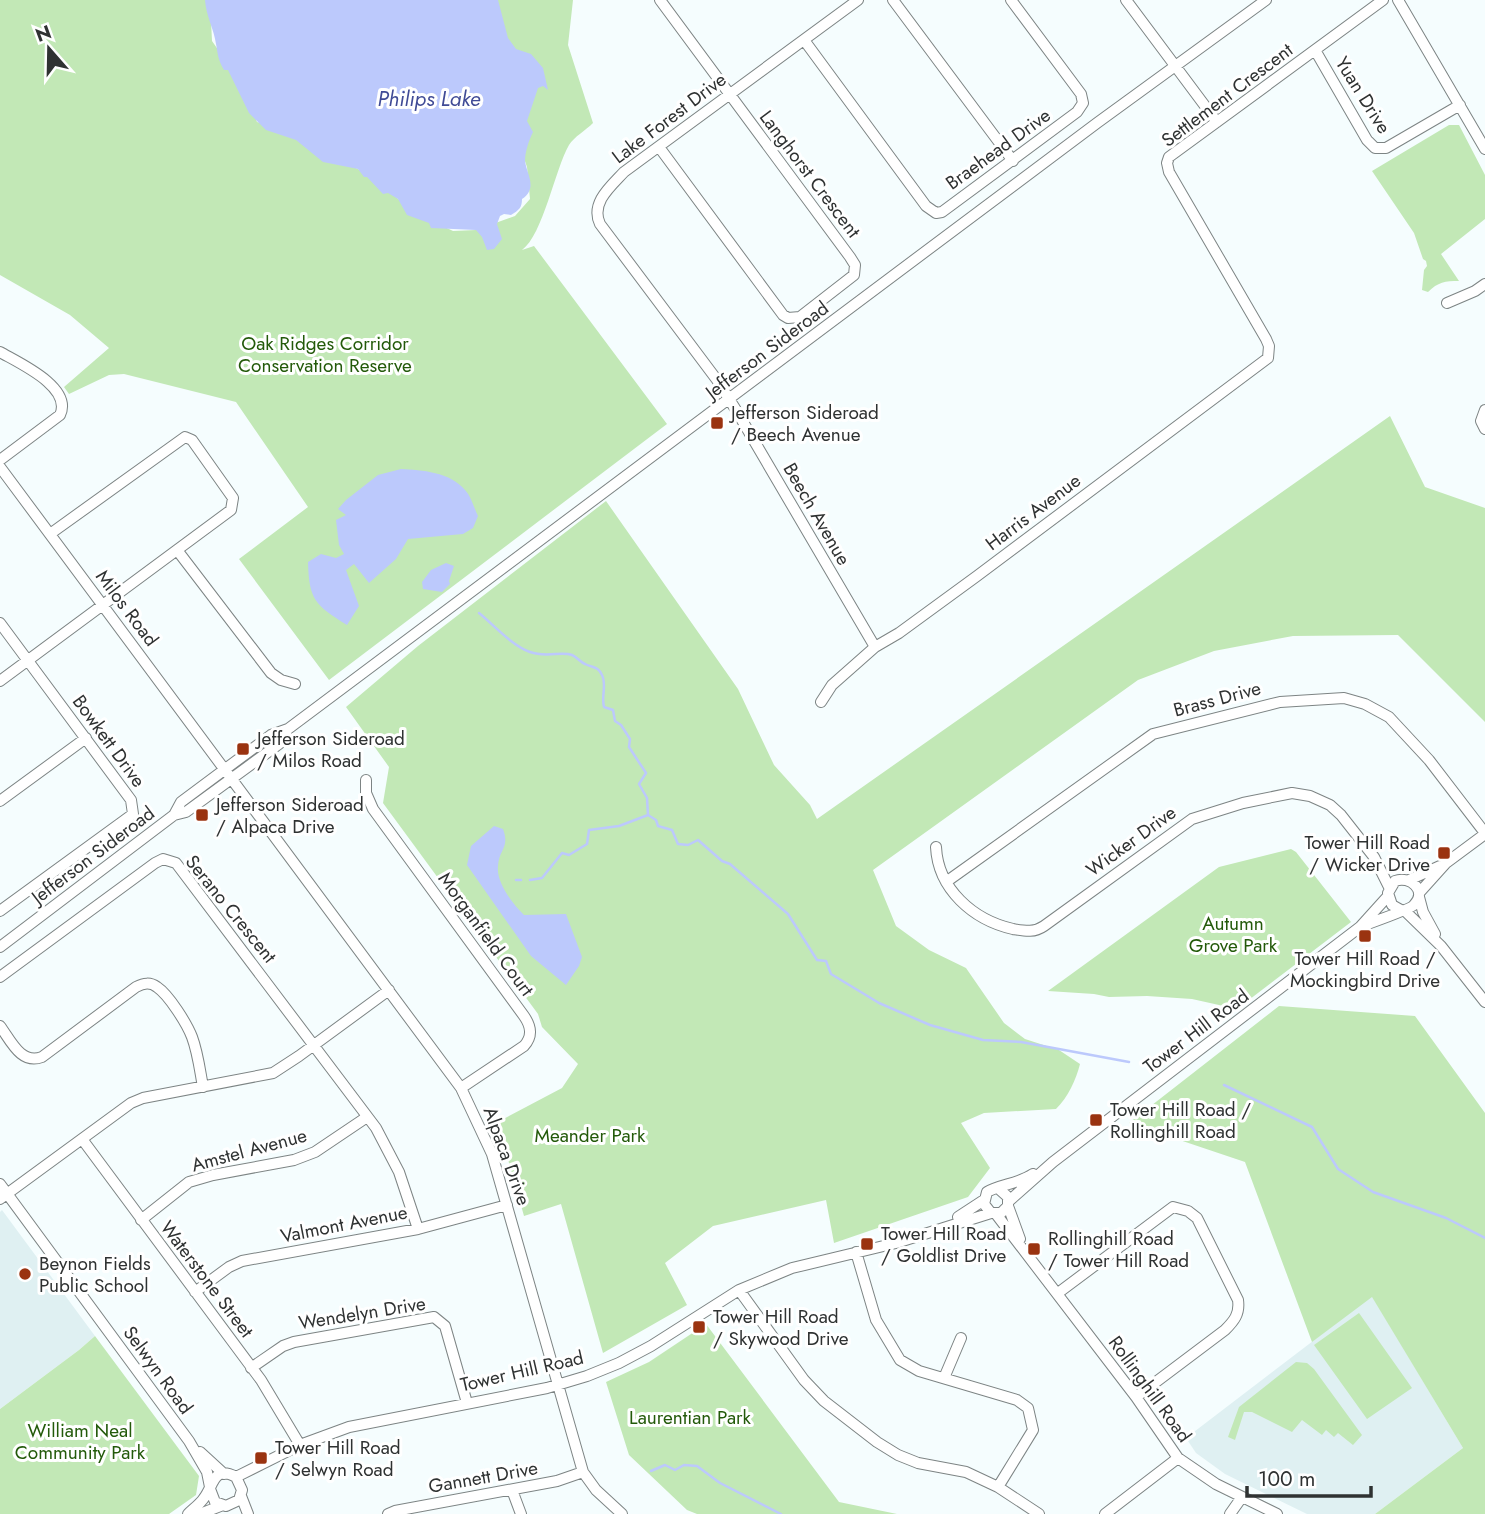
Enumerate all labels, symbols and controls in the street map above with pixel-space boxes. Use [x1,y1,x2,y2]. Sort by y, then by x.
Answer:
north arrow [14,14,84,84]
text: N [32,18,55,49]
street label: Settlement Crescent [1156,36,1299,153]
street label: Yuan Drive [1329,51,1397,139]
street label: Lake Forest Drive [606,66,732,170]
water label: Philips Lake [377,84,481,114]
street label: Braehead Drive [940,102,1056,196]
street label: Langhorst Crescent [753,105,867,244]
street label: Jefferson Sideroad [697,295,834,407]
park label: Oak Ridges Corridor Conservation Reserve [238,330,412,379]
place label: Jefferson Sideroad / Beech Avenue [728,399,879,448]
marker: Jefferson Sideroad / Beech Avenue [709,415,725,431]
street label: Beech Avenue [777,458,857,570]
street label: Harris Avenue [980,467,1087,557]
street label: Milos Road [89,564,165,652]
street label: Brass Drive [1170,674,1264,724]
street label: Bowkett Drive [66,689,152,793]
place label: Jefferson Sideroad / Milos Road [254,725,405,774]
marker: Jefferson Sideroad / Milos Road [235,741,251,757]
place label: Jefferson Sideroad / Alpaca Drive [213,791,364,840]
street label: Wicker Drive [1081,799,1182,883]
street label: Jefferson Sideroad [23,800,160,912]
marker: Jefferson Sideroad / Alpaca Drive [194,807,210,823]
place label: Tower Hill Road / Wicker Drive [1304,829,1430,878]
marker: Tower Hill Road / Wicker Drive [1436,845,1452,861]
street label: Serano Crescent [179,849,283,969]
street label: Morganfield Court [432,866,541,1002]
park label: Autumn Grove Park [1189,910,1278,959]
marker: Tower Hill Road / Mockingbird Drive [1357,928,1373,944]
place label: Tower Hill Road / Mockingbird Drive [1290,945,1440,994]
street label: Tower Hill Road [1138,982,1254,1080]
place label: Tower Hill Road / Rollinghill Road [1110,1096,1251,1145]
street label: Alpaca Drive [477,1103,537,1209]
marker: Tower Hill Road / Rollinghill Road [1088,1112,1104,1128]
street label: Amstel Avenue [188,1122,310,1178]
park label: Meander Park [535,1122,646,1149]
street label: Valmont Avenue [278,1198,410,1250]
street label: Waterstone Street [154,1215,260,1343]
place label: Tower Hill Road / Goldlist Drive [881,1220,1007,1269]
place label: Rollinghill Road / Tower Hill Road [1048,1225,1189,1274]
marker: Tower Hill Road / Goldlist Drive [859,1236,875,1252]
marker: Rollinghill Road / Tower Hill Road [1026,1241,1042,1257]
place label: Beynon Fields Public School [39,1250,151,1299]
marker: Beynon Fields Public School [17,1266,33,1282]
street label: Wendelyn Drive [297,1290,428,1336]
place label: Tower Hill Road / Skywood Drive [713,1303,849,1352]
marker: Tower Hill Road / Skywood Drive [691,1319,707,1335]
street label: Selwyn Road [117,1320,199,1420]
street label: Rollinghill Road [1102,1330,1198,1448]
street label: Tower Hill Road [458,1344,586,1398]
park label: Laurentian Park [629,1404,752,1431]
park label: William Neal Community Park [15,1417,146,1466]
place label: Tower Hill Road / Selwyn Road [275,1434,401,1483]
marker: Tower Hill Road / Selwyn Road [253,1450,269,1466]
street label: Gannett Drive [426,1454,540,1500]
scale bar [1247,1454,1371,1498]
text: 100 m [1258,1464,1315,1494]

